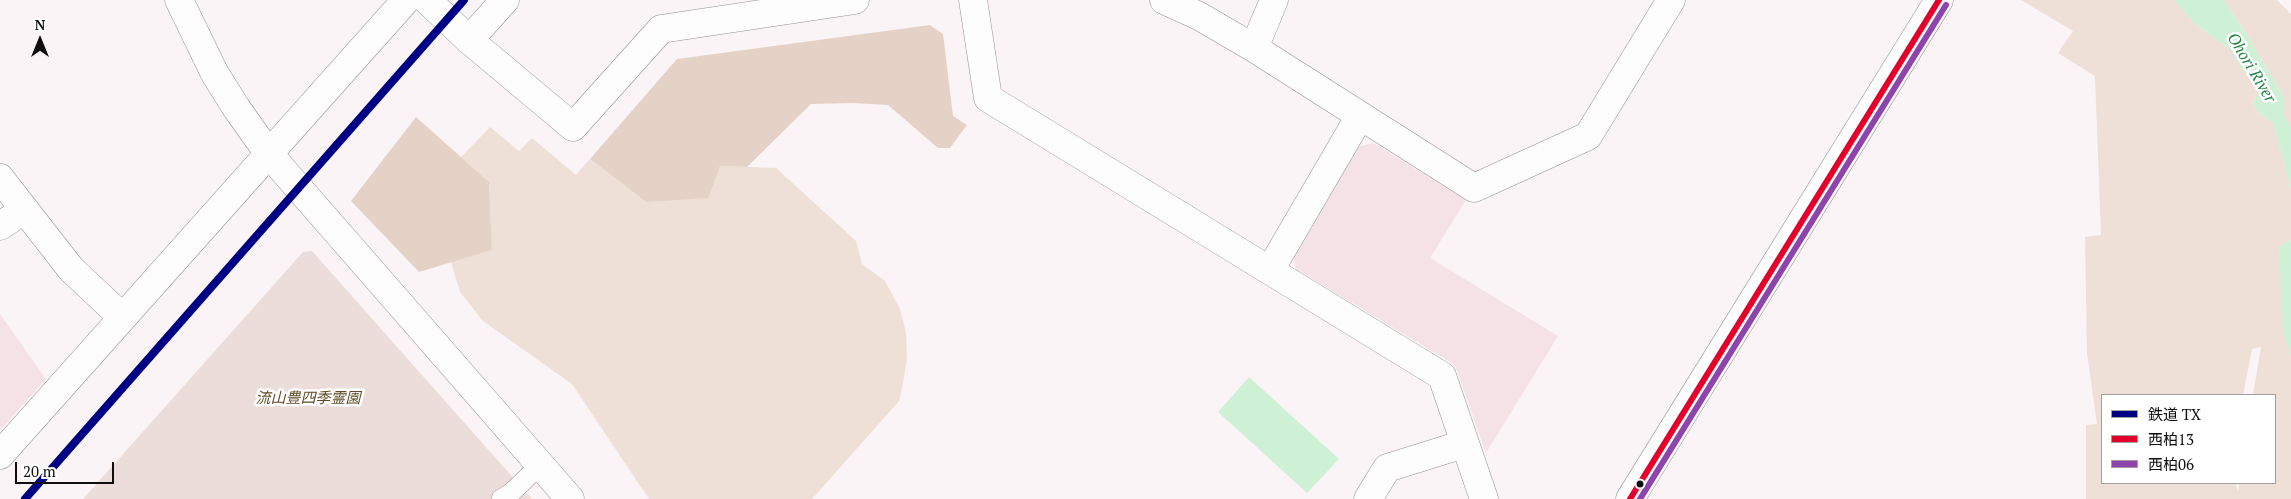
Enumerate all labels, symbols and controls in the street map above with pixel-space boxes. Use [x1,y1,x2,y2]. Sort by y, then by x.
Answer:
north arrow [15,15,65,65]
text: N [35,15,45,34]
water label: Ohori River [2223,30,2279,106]
park label: 流山豊四季霊園 [256,390,360,408]
legend [2101,394,2276,484]
text: 鉄道 TX [2148,404,2201,424]
text: 西柏13 [2148,429,2194,449]
scale bar [18,452,116,484]
text: 西柏06 [2148,454,2194,474]
text: 20 m [23,461,56,481]
unlabelled marker [1635,479,1645,489]

